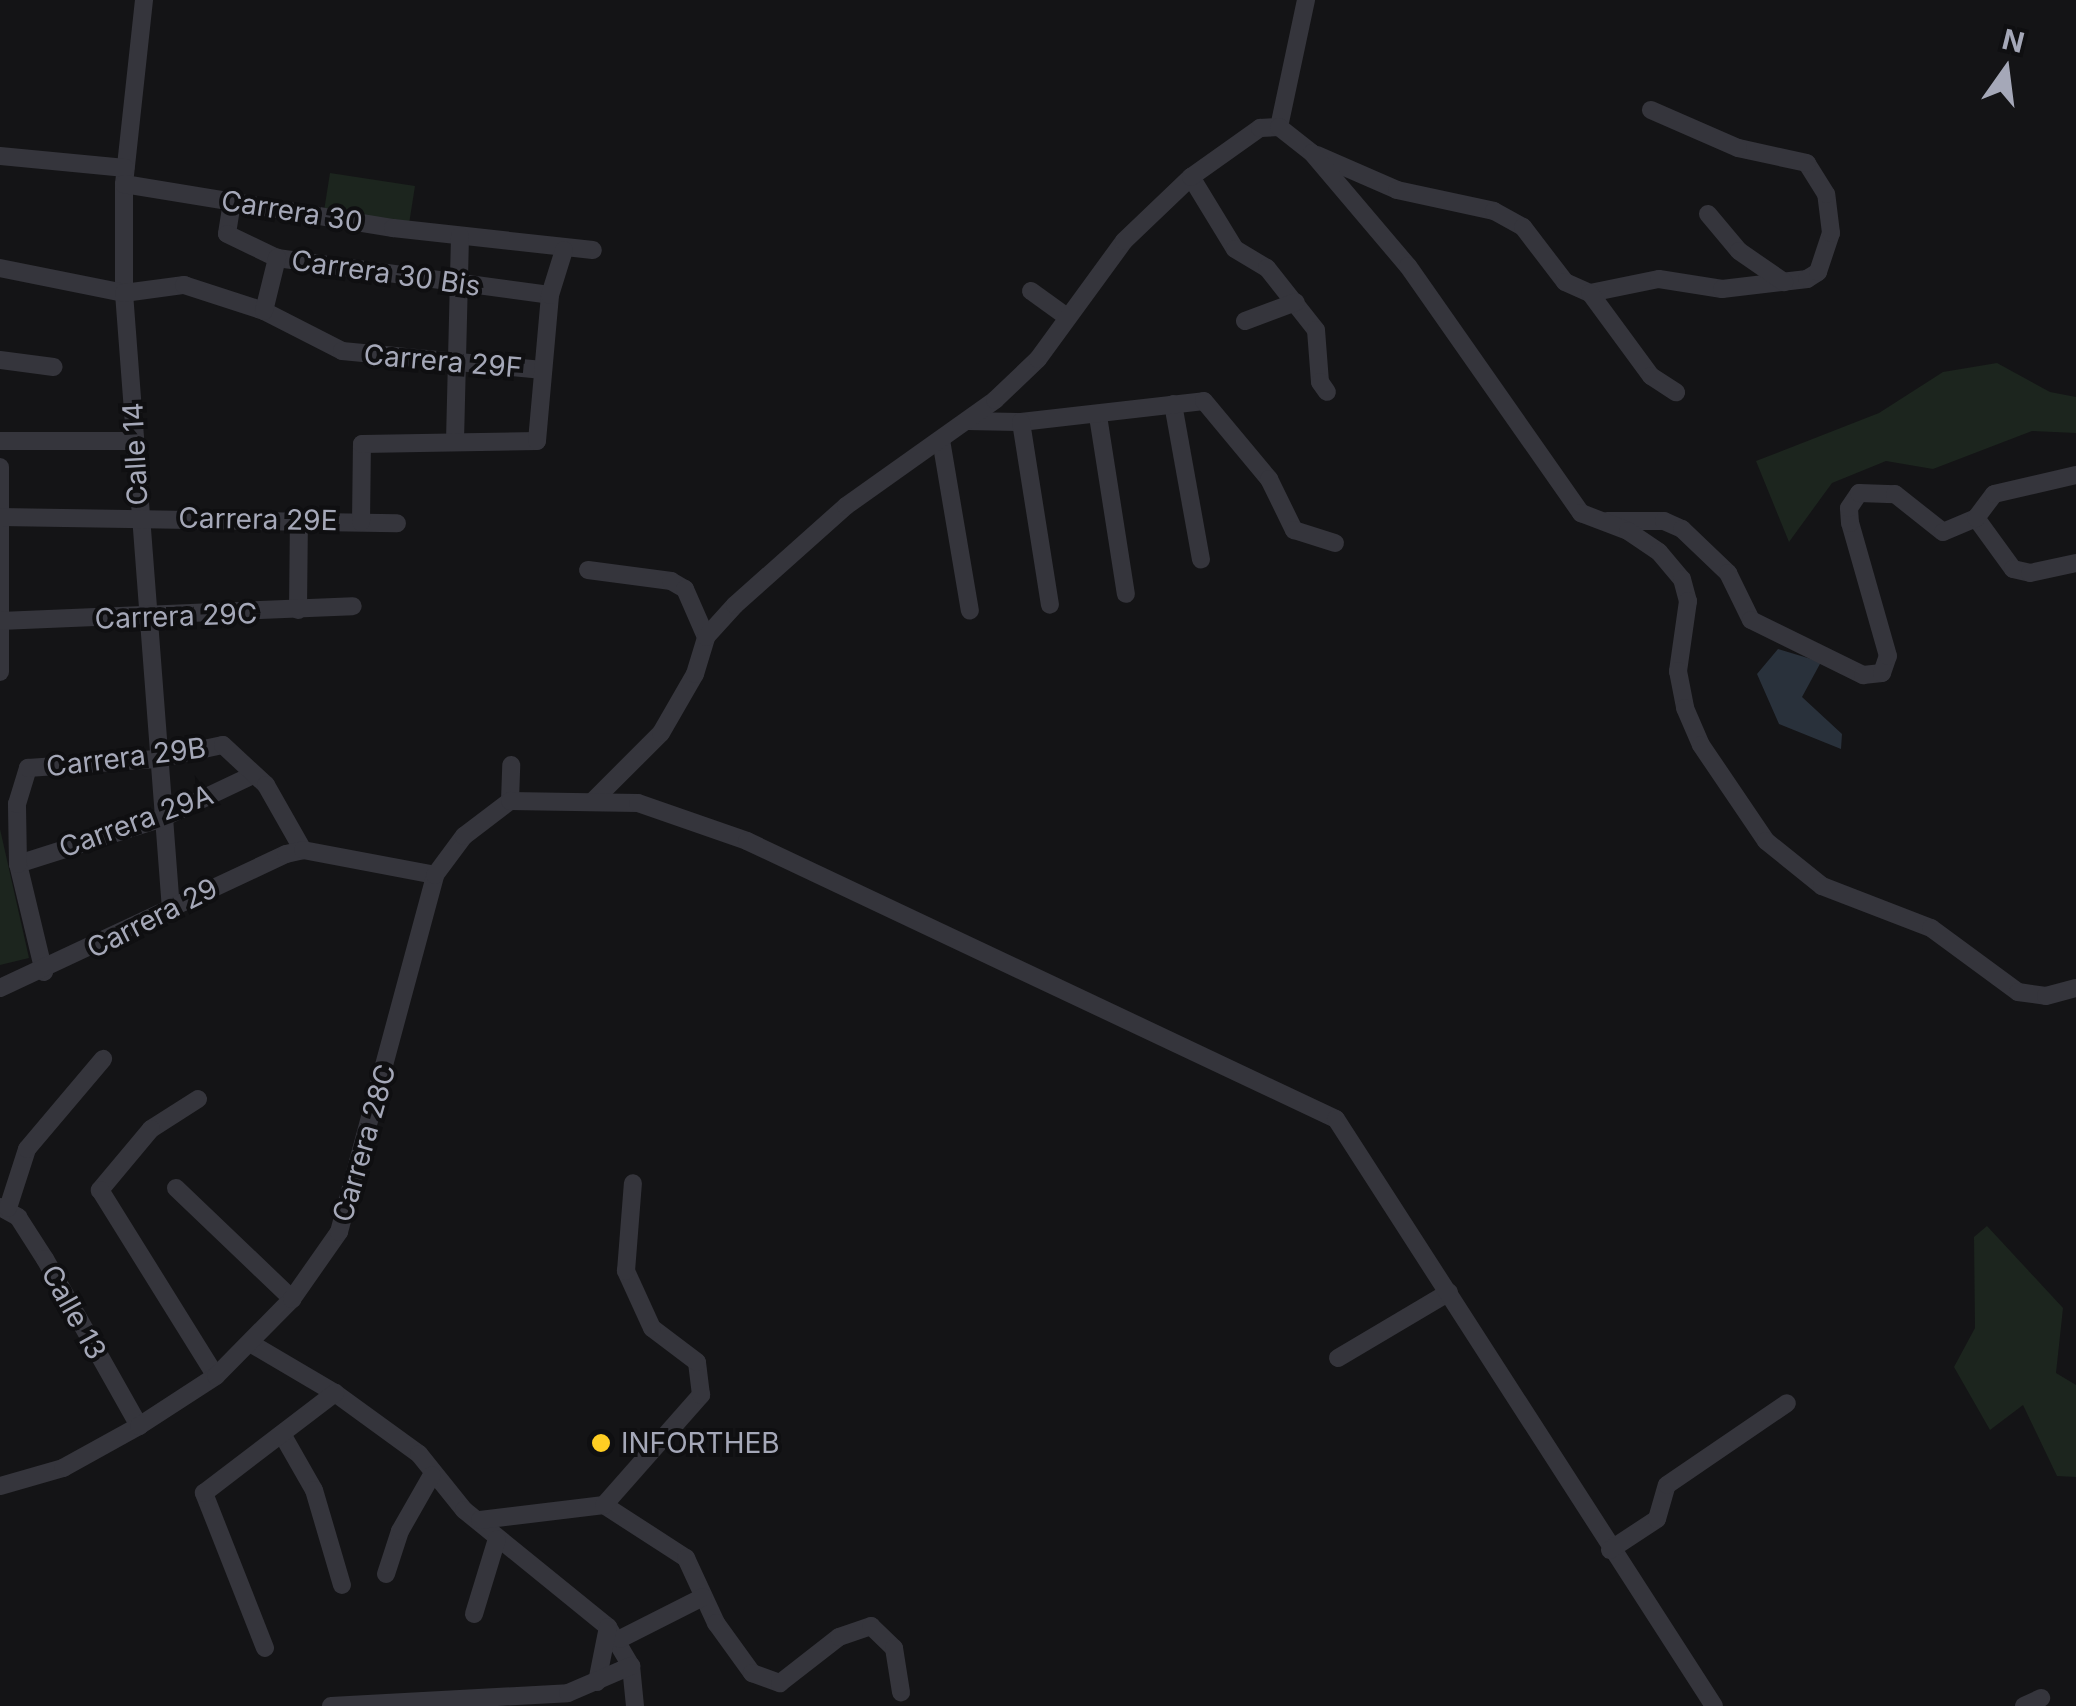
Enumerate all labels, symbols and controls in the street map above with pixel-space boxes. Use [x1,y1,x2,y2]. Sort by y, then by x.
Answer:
north arrow [1956,20,2056,120]
text: N [1999,22,2028,60]
street label: Carrera 30 [219,183,365,239]
street label: Carrera 30 Bis [289,243,483,303]
street label: Carrera 29F [363,337,523,385]
street label: Calle 14 [116,401,154,507]
street label: Carrera 29E [178,501,338,537]
street label: Carrera 29C [94,596,258,636]
street label: Carrera 29B [44,731,208,783]
street label: Carrera 29A [54,778,218,864]
street label: Carrera 29 [81,871,223,965]
street label: Carrera 28C [325,1060,403,1226]
street label: Calle 13 [34,1259,114,1365]
place label: INFORTHEB [621,1426,780,1460]
marker: INFORTHEB [590,1432,612,1454]

